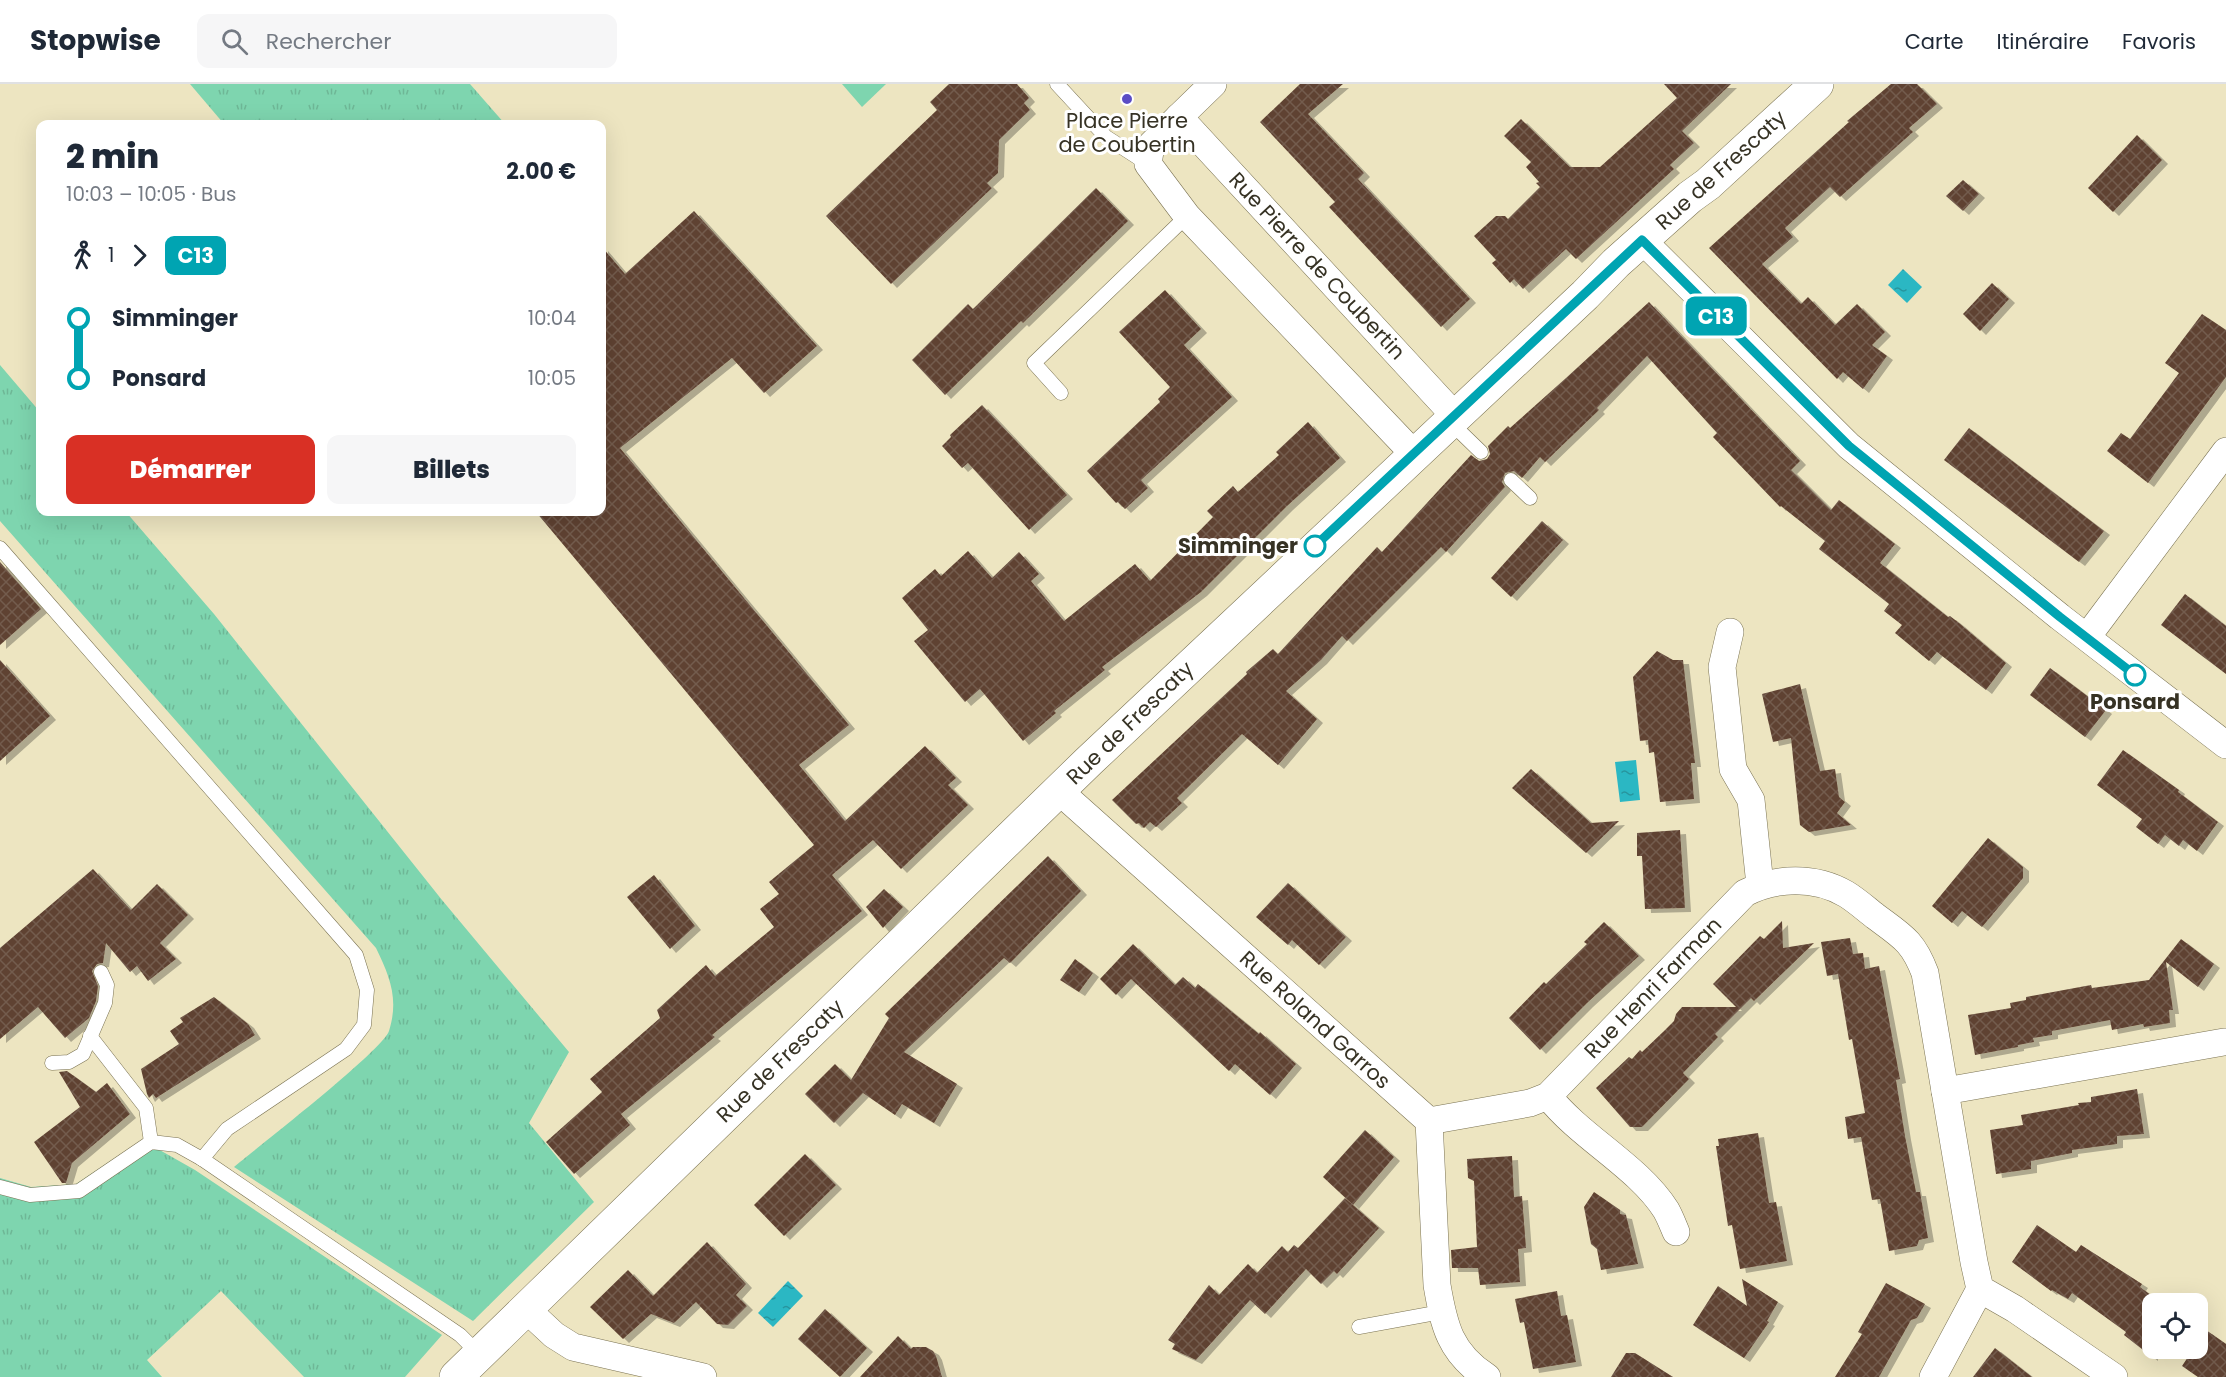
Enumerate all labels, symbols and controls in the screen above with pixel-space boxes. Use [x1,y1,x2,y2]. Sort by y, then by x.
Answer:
search box [197,14,617,68]
text: Stopwise [30,21,161,60]
icon: search [218,25,251,58]
text: Rechercher [266,26,391,57]
text: Carte [1905,27,1964,56]
text: Itinéraire [1997,27,2089,56]
text: Favoris [2122,27,2196,56]
marker: Place Pierre de Coubertin [1120,92,1134,106]
street label: Rue de Frescaty [1649,103,1792,236]
place label: Place Pierre de Coubertin [1058,106,1196,159]
text: 2 min [66,133,159,180]
text: 2.00 € [506,156,576,187]
street label: Rue Pierre de Coubertin [1223,166,1412,366]
text: 10:03 – 10:05 · Bus [66,180,237,208]
icon: walk [66,239,99,272]
icon: forward [123,239,156,272]
text: 1 [108,241,114,269]
text: C13 [177,241,214,270]
line badge: C13 [1682,296,1750,336]
text: C13 [1698,302,1734,331]
text: Simminger [112,303,238,334]
text: 10:04 [528,304,576,332]
text: Ponsard [112,363,206,394]
text: 10:05 [528,364,576,392]
button: Démarrer [66,435,315,504]
button: Billets [327,435,576,504]
place label: Simminger [1178,531,1298,560]
marker: Simminger [1304,535,1326,557]
street label: Rue de Frescaty [1060,654,1200,791]
marker: Ponsard [2124,664,2146,686]
place label: Ponsard [2090,687,2180,716]
street label: Rue Henri Farman [1577,911,1728,1065]
street label: Rue Roland Garros [1233,944,1397,1095]
street label: Rue de Frescaty [710,992,850,1129]
map controls [2142,1293,2208,1359]
button: locate [2142,1293,2208,1359]

